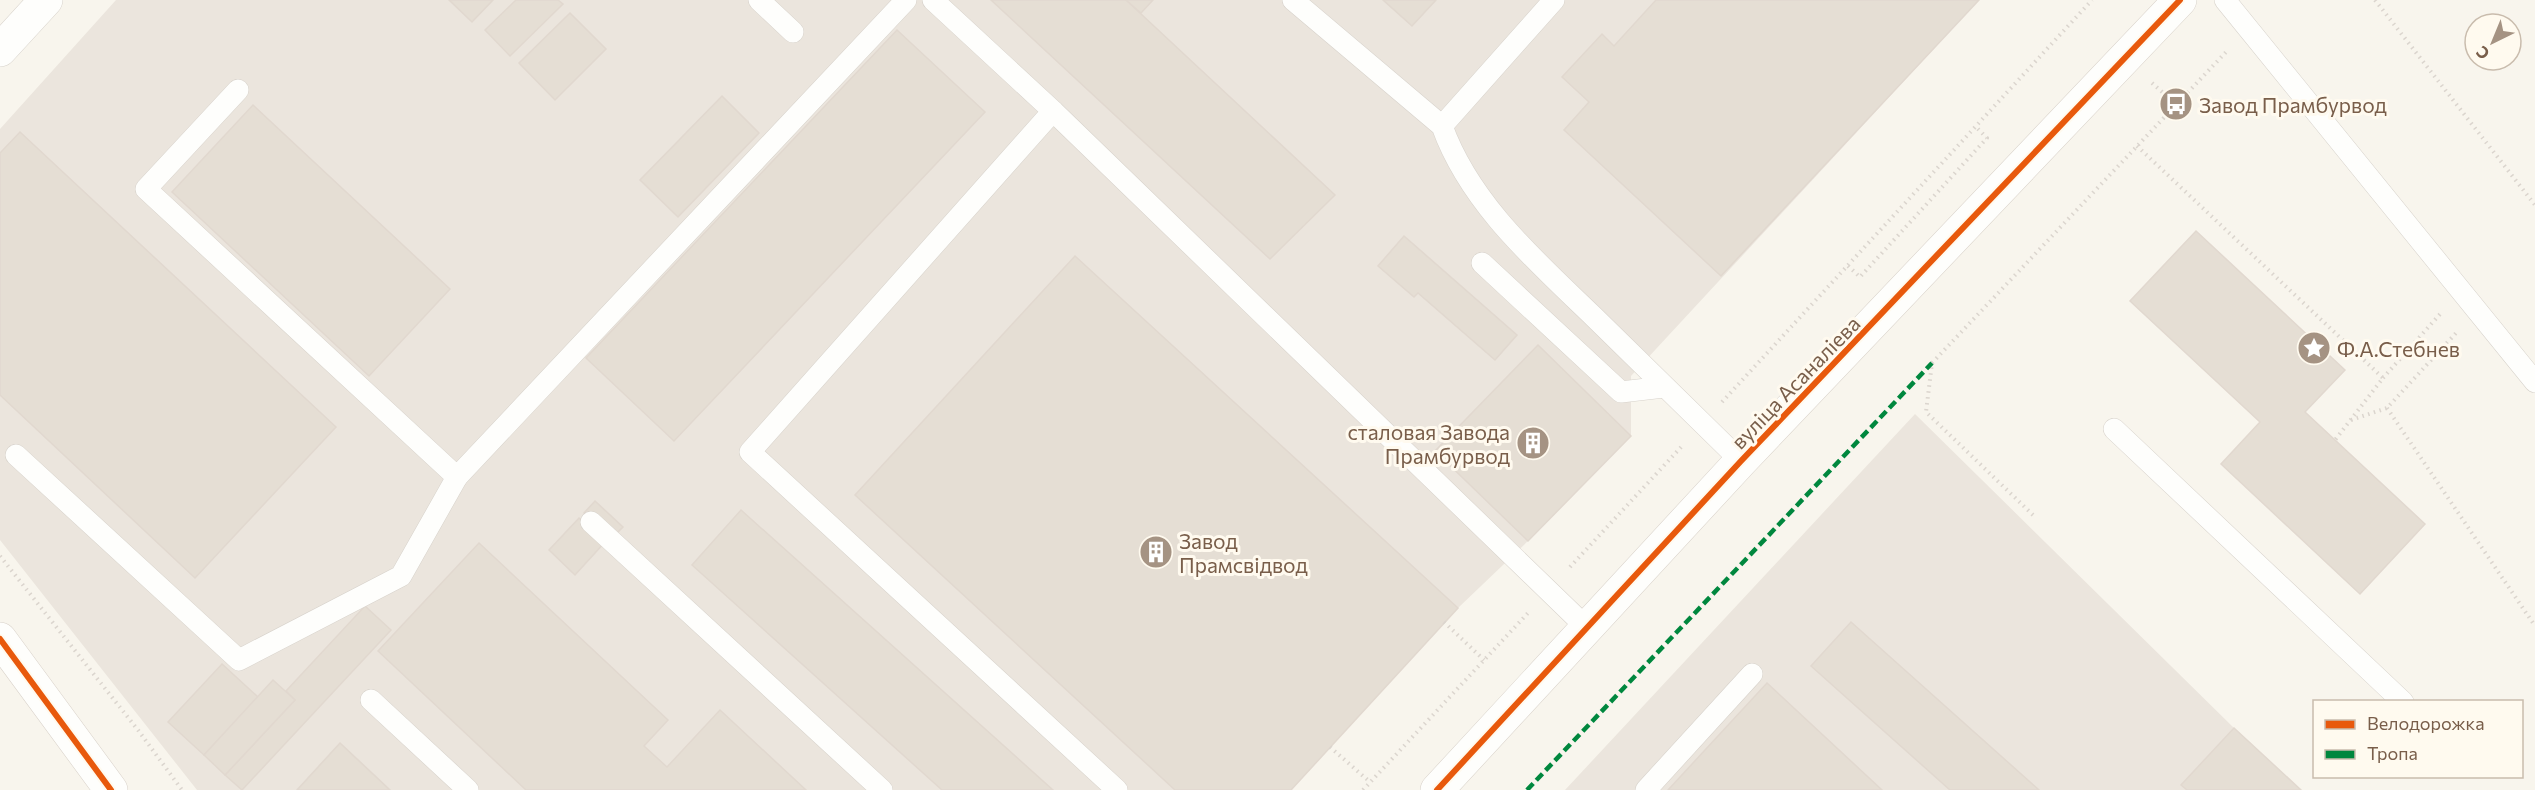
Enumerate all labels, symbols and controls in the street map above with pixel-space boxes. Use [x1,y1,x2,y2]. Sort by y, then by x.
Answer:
north arrow [2463,12,2523,72]
text: С [2472,43,2493,64]
bus stop icon: Завод Прамбурвод [2158,86,2194,122]
place label: Завод Прамбурвод [2199,92,2387,117]
street label: вуліца Асаналіева [1725,310,1865,454]
place icon: Ф.А.Стебнев [2296,330,2332,366]
place label: Ф.А.Стебнев [2337,336,2460,361]
place label: сталовая Завода Прамбурвод [1347,419,1510,468]
building icon: сталовая Завода Прамбурвод [1515,425,1551,461]
place label: Завод Прамсвідвод [1179,528,1308,577]
building icon: Завод Прамсвідвод [1138,534,1174,570]
legend [2313,700,2523,778]
text: Велодорожка [2367,712,2485,734]
text: Тропа [2367,742,2418,764]

